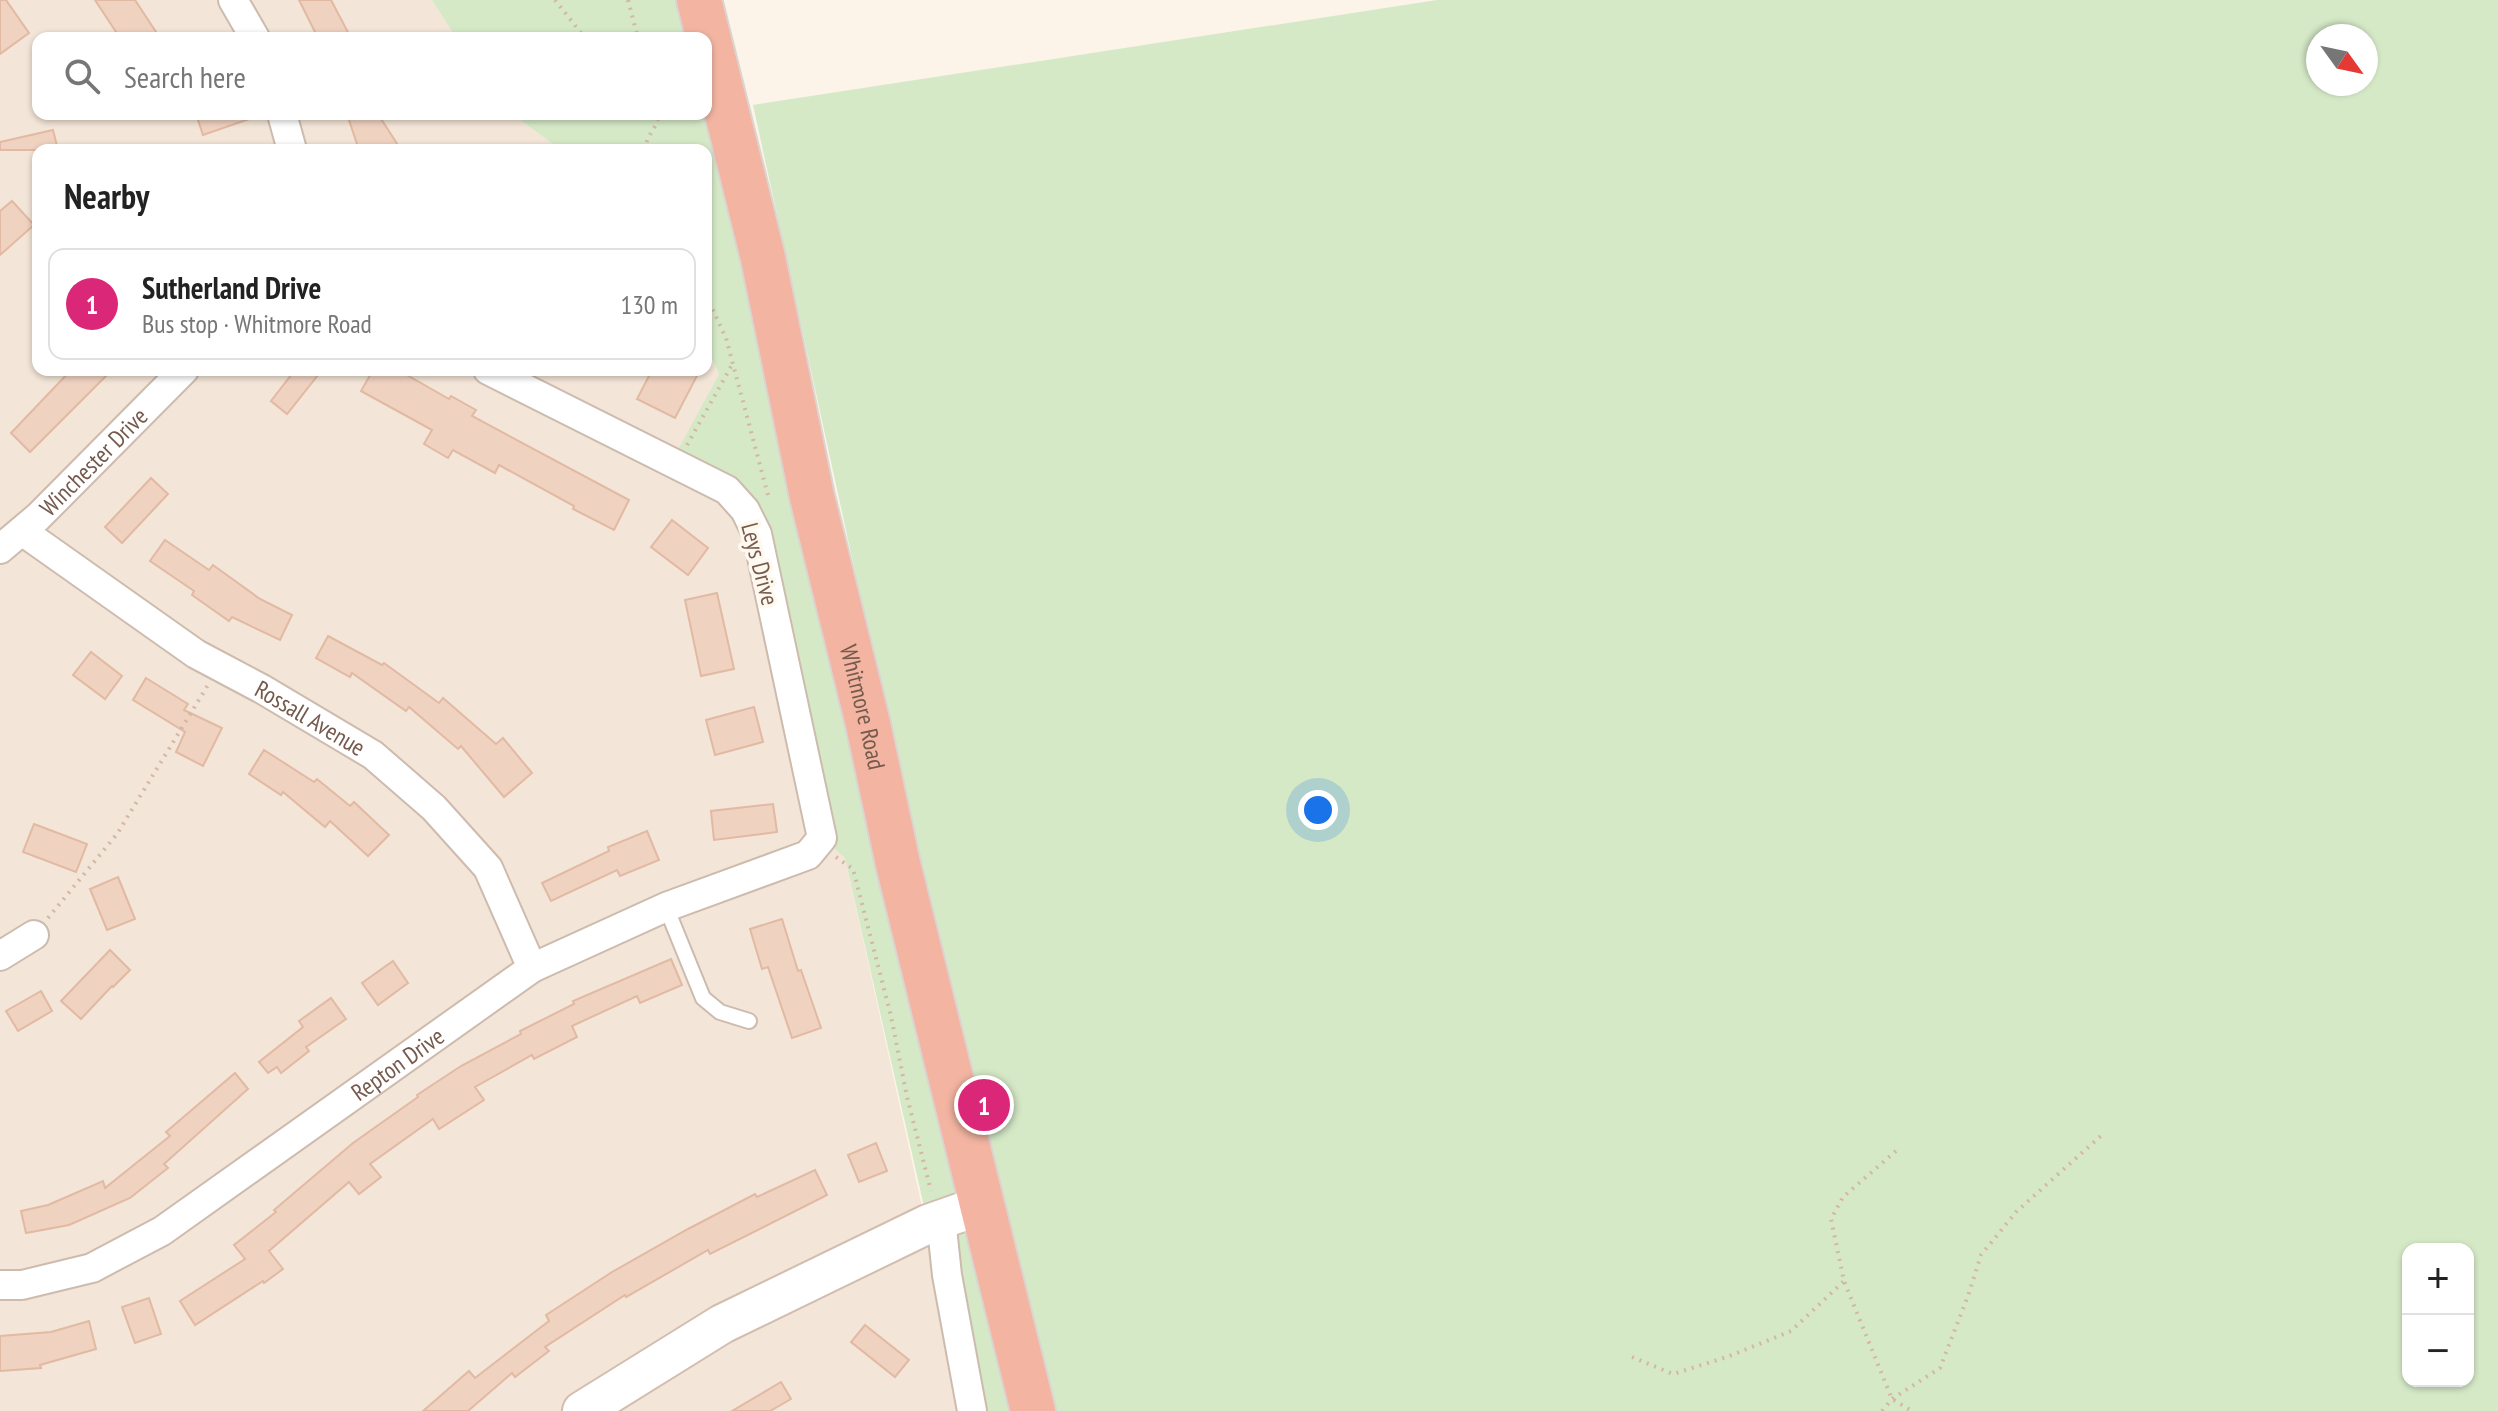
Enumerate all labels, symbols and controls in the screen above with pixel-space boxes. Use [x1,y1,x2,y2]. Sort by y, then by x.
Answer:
north arrow [2306,24,2378,96]
search box [32,32,712,120]
icon: search [60,54,104,98]
text: Search here [124,57,246,96]
text: Nearby [64,174,149,218]
text: Sutherland Drive [142,268,321,307]
text: 1 [86,288,98,321]
text: 130 m [620,288,678,321]
text: Bus stop · Whitmore Road [142,307,372,340]
street label: Winchester Drive [33,401,154,522]
street label: Leys Drive [734,519,786,609]
street label: Whitmore Road [834,641,893,772]
street label: Rossall Avenue [250,673,371,763]
your location [1298,790,1338,830]
street label: Repton Drive [345,1020,450,1107]
pin: 1 [958,1075,1010,1135]
map controls [2402,1243,2474,1387]
button: + [2402,1243,2474,1315]
button: − [2402,1315,2474,1387]

